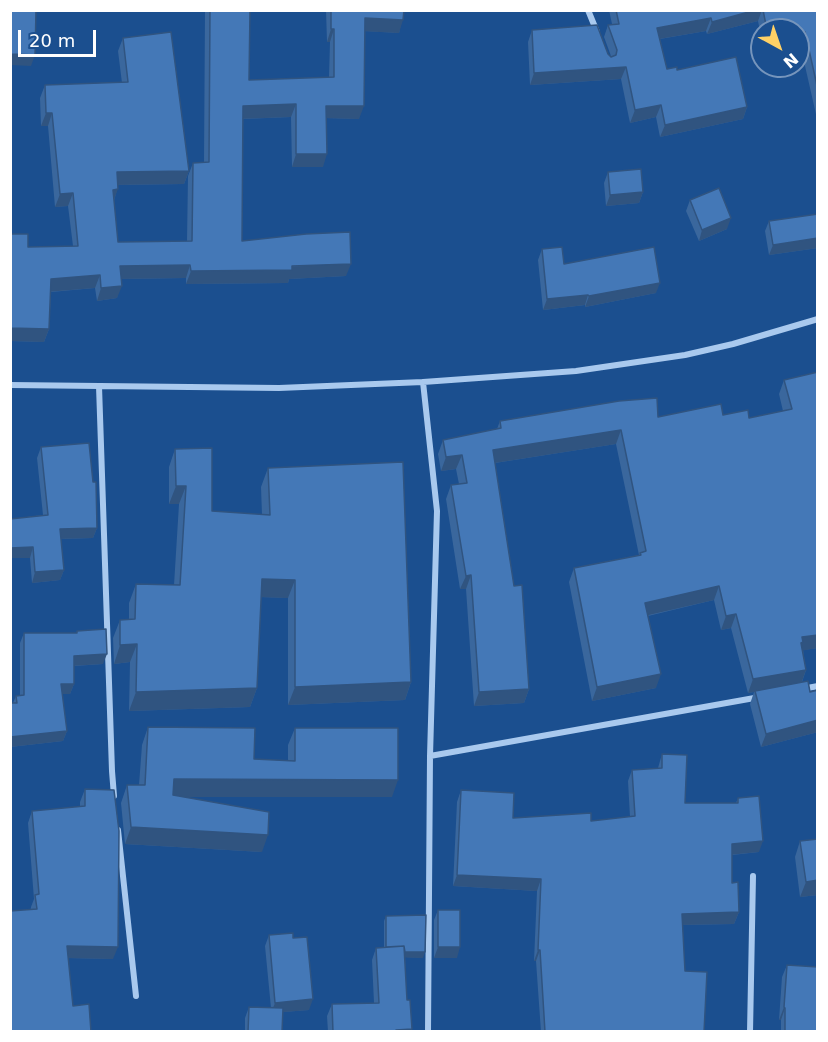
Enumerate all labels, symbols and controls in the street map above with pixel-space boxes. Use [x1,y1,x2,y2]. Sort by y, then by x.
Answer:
scale bar [21,18,99,56]
north arrow [750,18,810,78]
text: 20 m [29,30,75,51]
text: N [779,49,802,72]

